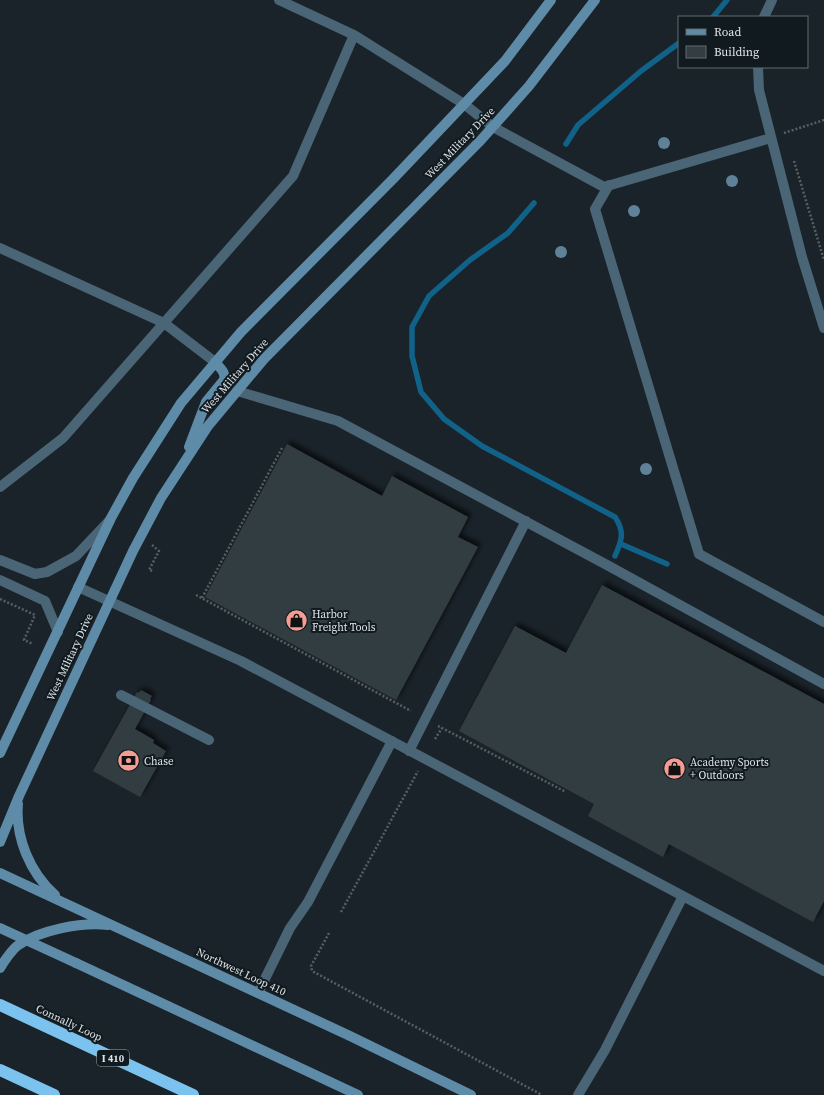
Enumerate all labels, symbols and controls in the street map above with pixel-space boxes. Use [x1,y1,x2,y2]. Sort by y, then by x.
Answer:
legend [678,16,808,68]
text: Road [714,24,741,40]
text: Building [714,44,759,60]
street label: West Military Drive [422,103,499,182]
street label: West Military Drive [198,335,272,417]
shop icon: Harbor Freight Tools [283,607,309,633]
place label: Harbor Freight Tools [312,607,376,635]
street label: West Military Drive [43,611,97,703]
bank icon: Chase [116,748,142,774]
place label: Chase [144,754,174,769]
shop icon: Academy Sports + Outdoors [662,755,688,781]
place label: Academy Sports + Outdoors [690,755,769,783]
street label: Northwest Loop 410 [194,945,289,1000]
street label: Connally Loop [33,1001,105,1045]
road number: I 410 [97,1050,129,1066]

